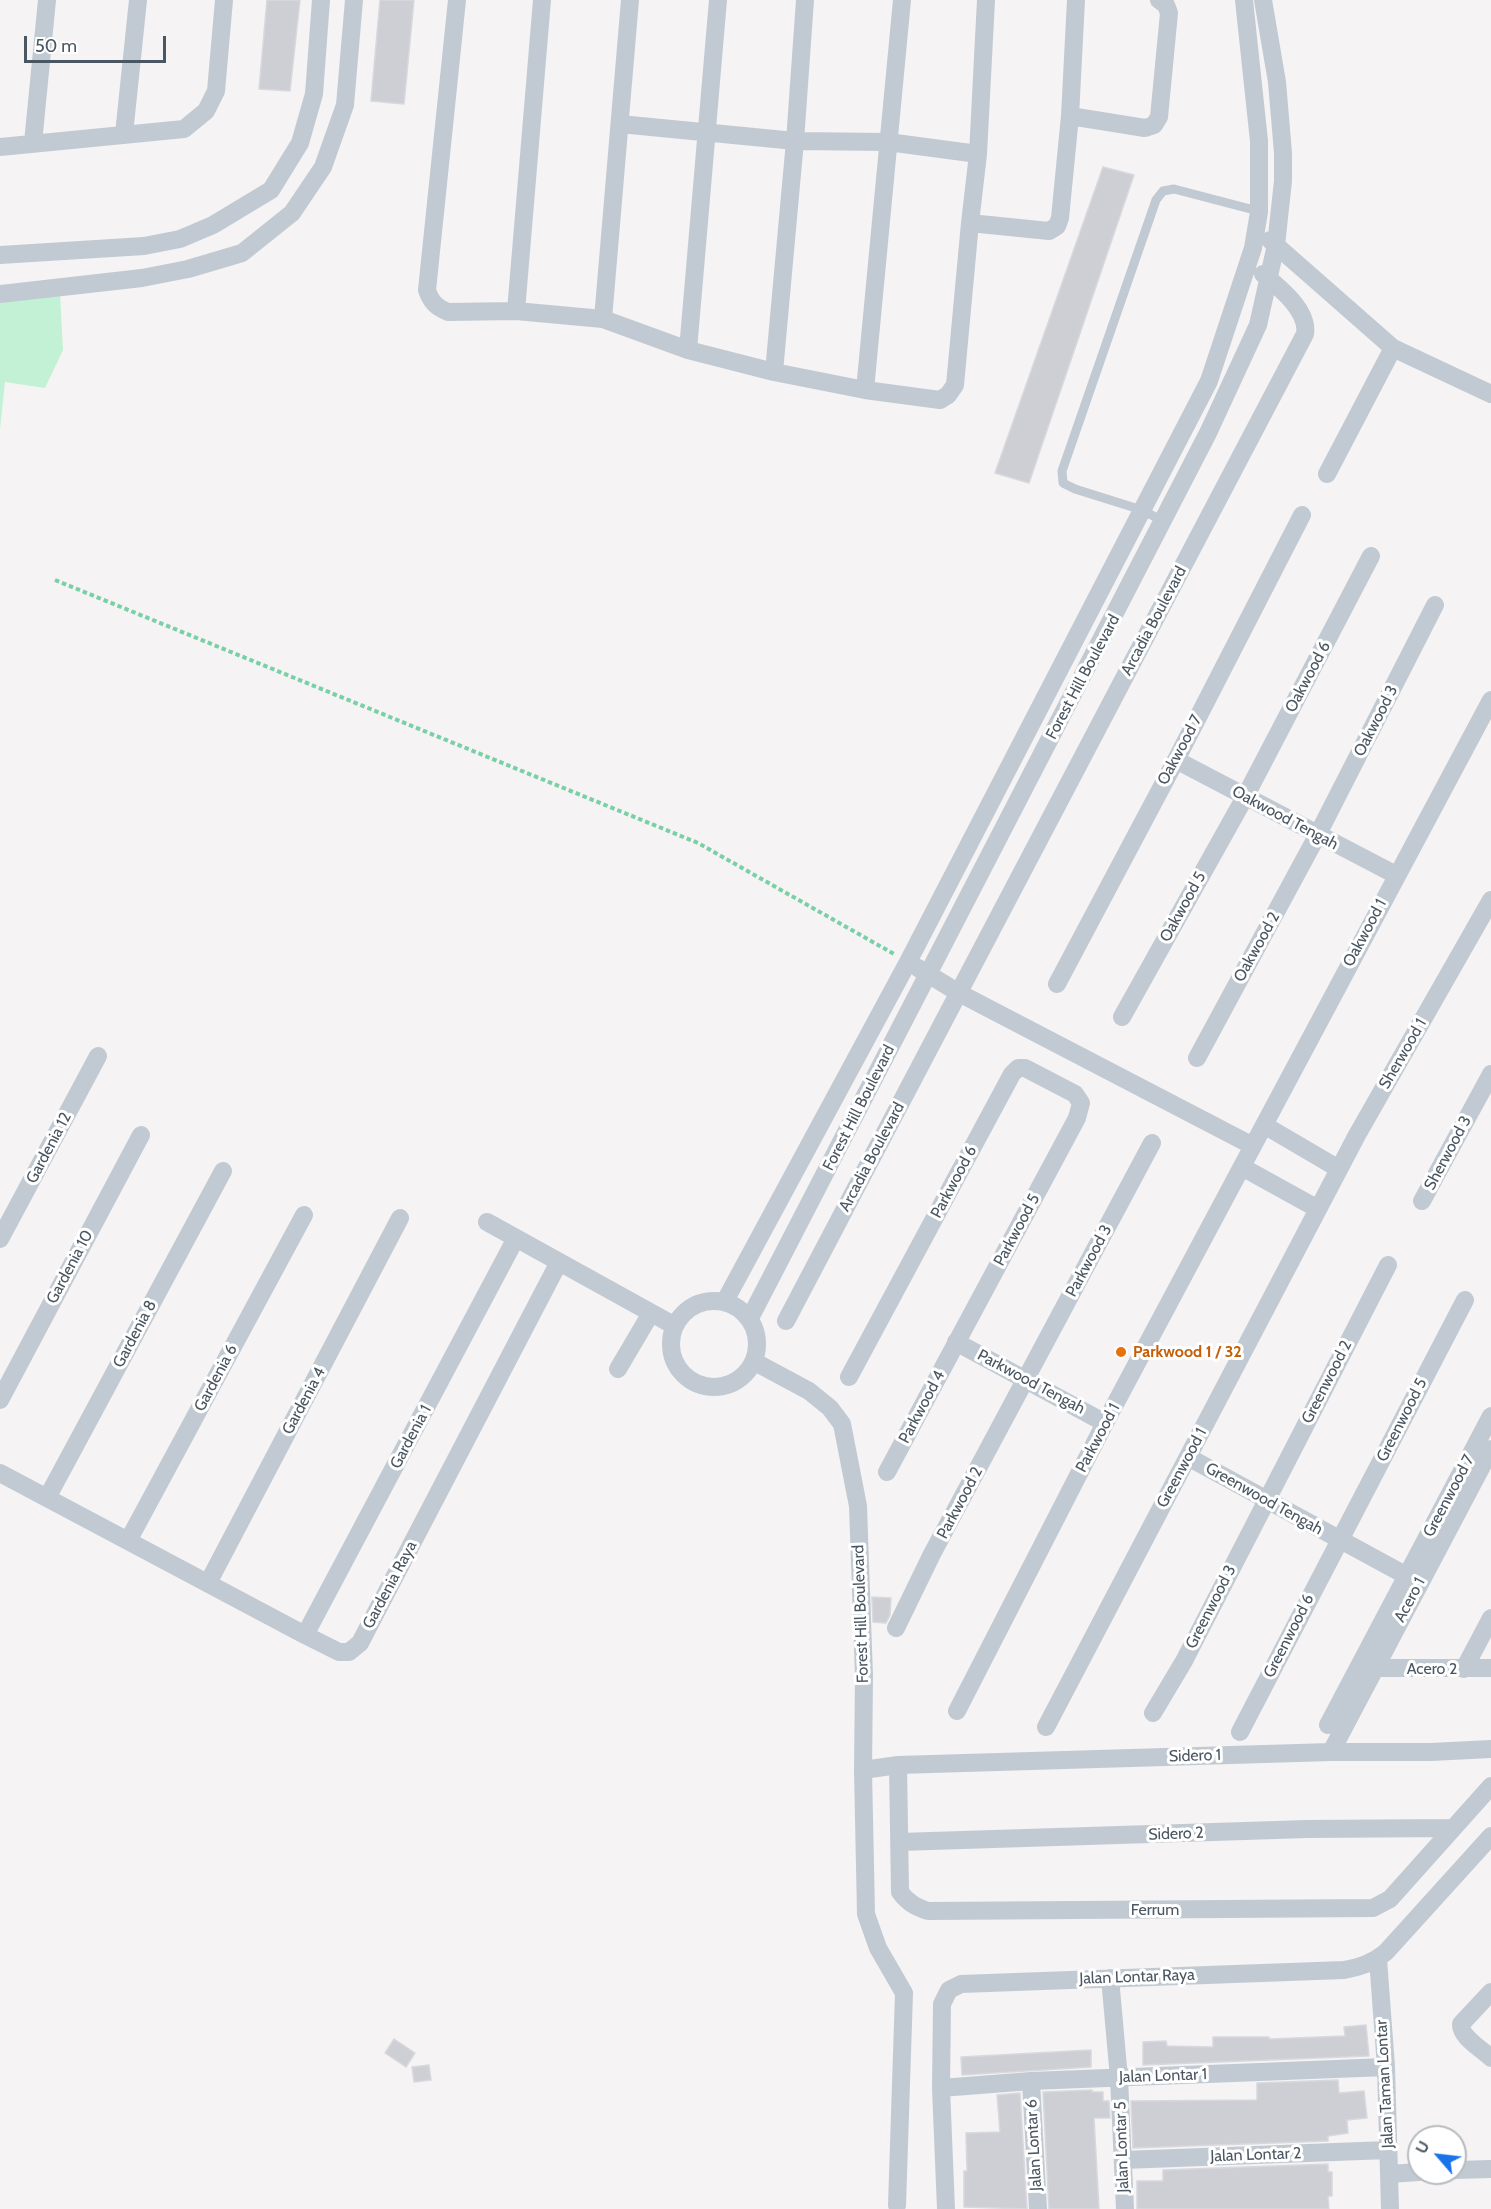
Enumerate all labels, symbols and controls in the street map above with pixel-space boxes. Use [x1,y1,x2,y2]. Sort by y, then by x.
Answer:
scale bar [27,24,170,62]
text: 50 m [35,35,77,57]
street label: Arcadia Boulevard [1117,563,1191,679]
street label: Forest Hill Boulevard [1042,611,1124,743]
street label: Oakwood 6 [1281,638,1335,716]
street label: Oakwood 3 [1350,682,1402,760]
street label: Oakwood 7 [1154,712,1206,788]
street label: Oakwood Tengah [1229,782,1341,854]
street label: Oakwood 5 [1156,869,1210,945]
street label: Oakwood 1 [1339,896,1391,970]
street label: Oakwood 2 [1230,909,1284,985]
street label: Sherwood 1 [1375,1015,1431,1093]
street label: Forest Hill Boulevard [819,1042,899,1174]
street label: Arcadia Boulevard [835,1099,909,1215]
street label: Gardenia 12 [22,1109,76,1187]
street label: Sherwood 3 [1420,1113,1476,1193]
street label: Parkwood 6 [927,1142,981,1222]
street label: Parkwood 5 [990,1191,1044,1269]
street label: Parkwood 3 [1062,1222,1116,1300]
street label: Gardenia 10 [43,1227,97,1307]
street label: Gardenia 8 [109,1297,161,1371]
street label: Greenwood 2 [1298,1337,1356,1427]
street label: Gardenia 6 [190,1341,242,1415]
place label: Parkwood 1 / 32 [1133,1342,1242,1362]
marker: Parkwood 1 / 32 [1114,1345,1128,1359]
street label: Parkwood Tengah [974,1346,1088,1418]
street label: Gardenia 4 [278,1364,330,1438]
street label: Parkwood 4 [895,1367,949,1447]
street label: Greenwood 5 [1373,1375,1431,1465]
street label: Parkwood 1 [1072,1400,1124,1476]
street label: Gardenia 1 [386,1402,436,1472]
street label: Greenwood 1 [1153,1425,1211,1511]
street label: Greenwood 7 [1419,1452,1479,1540]
street label: Greenwood Tengah [1202,1459,1326,1539]
street label: Parkwood 2 [933,1464,987,1542]
street label: Gardenia Raya [359,1538,421,1632]
street label: Forest Hill Boulevard [849,1544,873,1684]
street label: Greenwood 3 [1182,1562,1240,1652]
street label: Acero 1 [1390,1575,1430,1625]
street label: Greenwood 6 [1260,1591,1318,1681]
street label: Acero 2 [1407,1659,1457,1679]
street label: Sidero 1 [1169,1745,1221,1767]
street label: Sidero 2 [1148,1823,1204,1845]
street label: Ferrum [1131,1900,1179,1920]
street label: Jalan Lontar Raya [1079,1965,1195,1989]
street label: Jalan Taman Lontar [1372,2019,1398,2149]
street label: Jalan Lontar 1 [1119,2065,1207,2087]
street label: Jalan Lontar 6 [1022,2099,1046,2191]
street label: Jalan Lontar 5 [1111,2101,1133,2193]
north arrow [1407,2125,1467,2185]
text: U [1411,2138,1434,2157]
street label: Jalan Lontar 2 [1210,2144,1302,2166]

